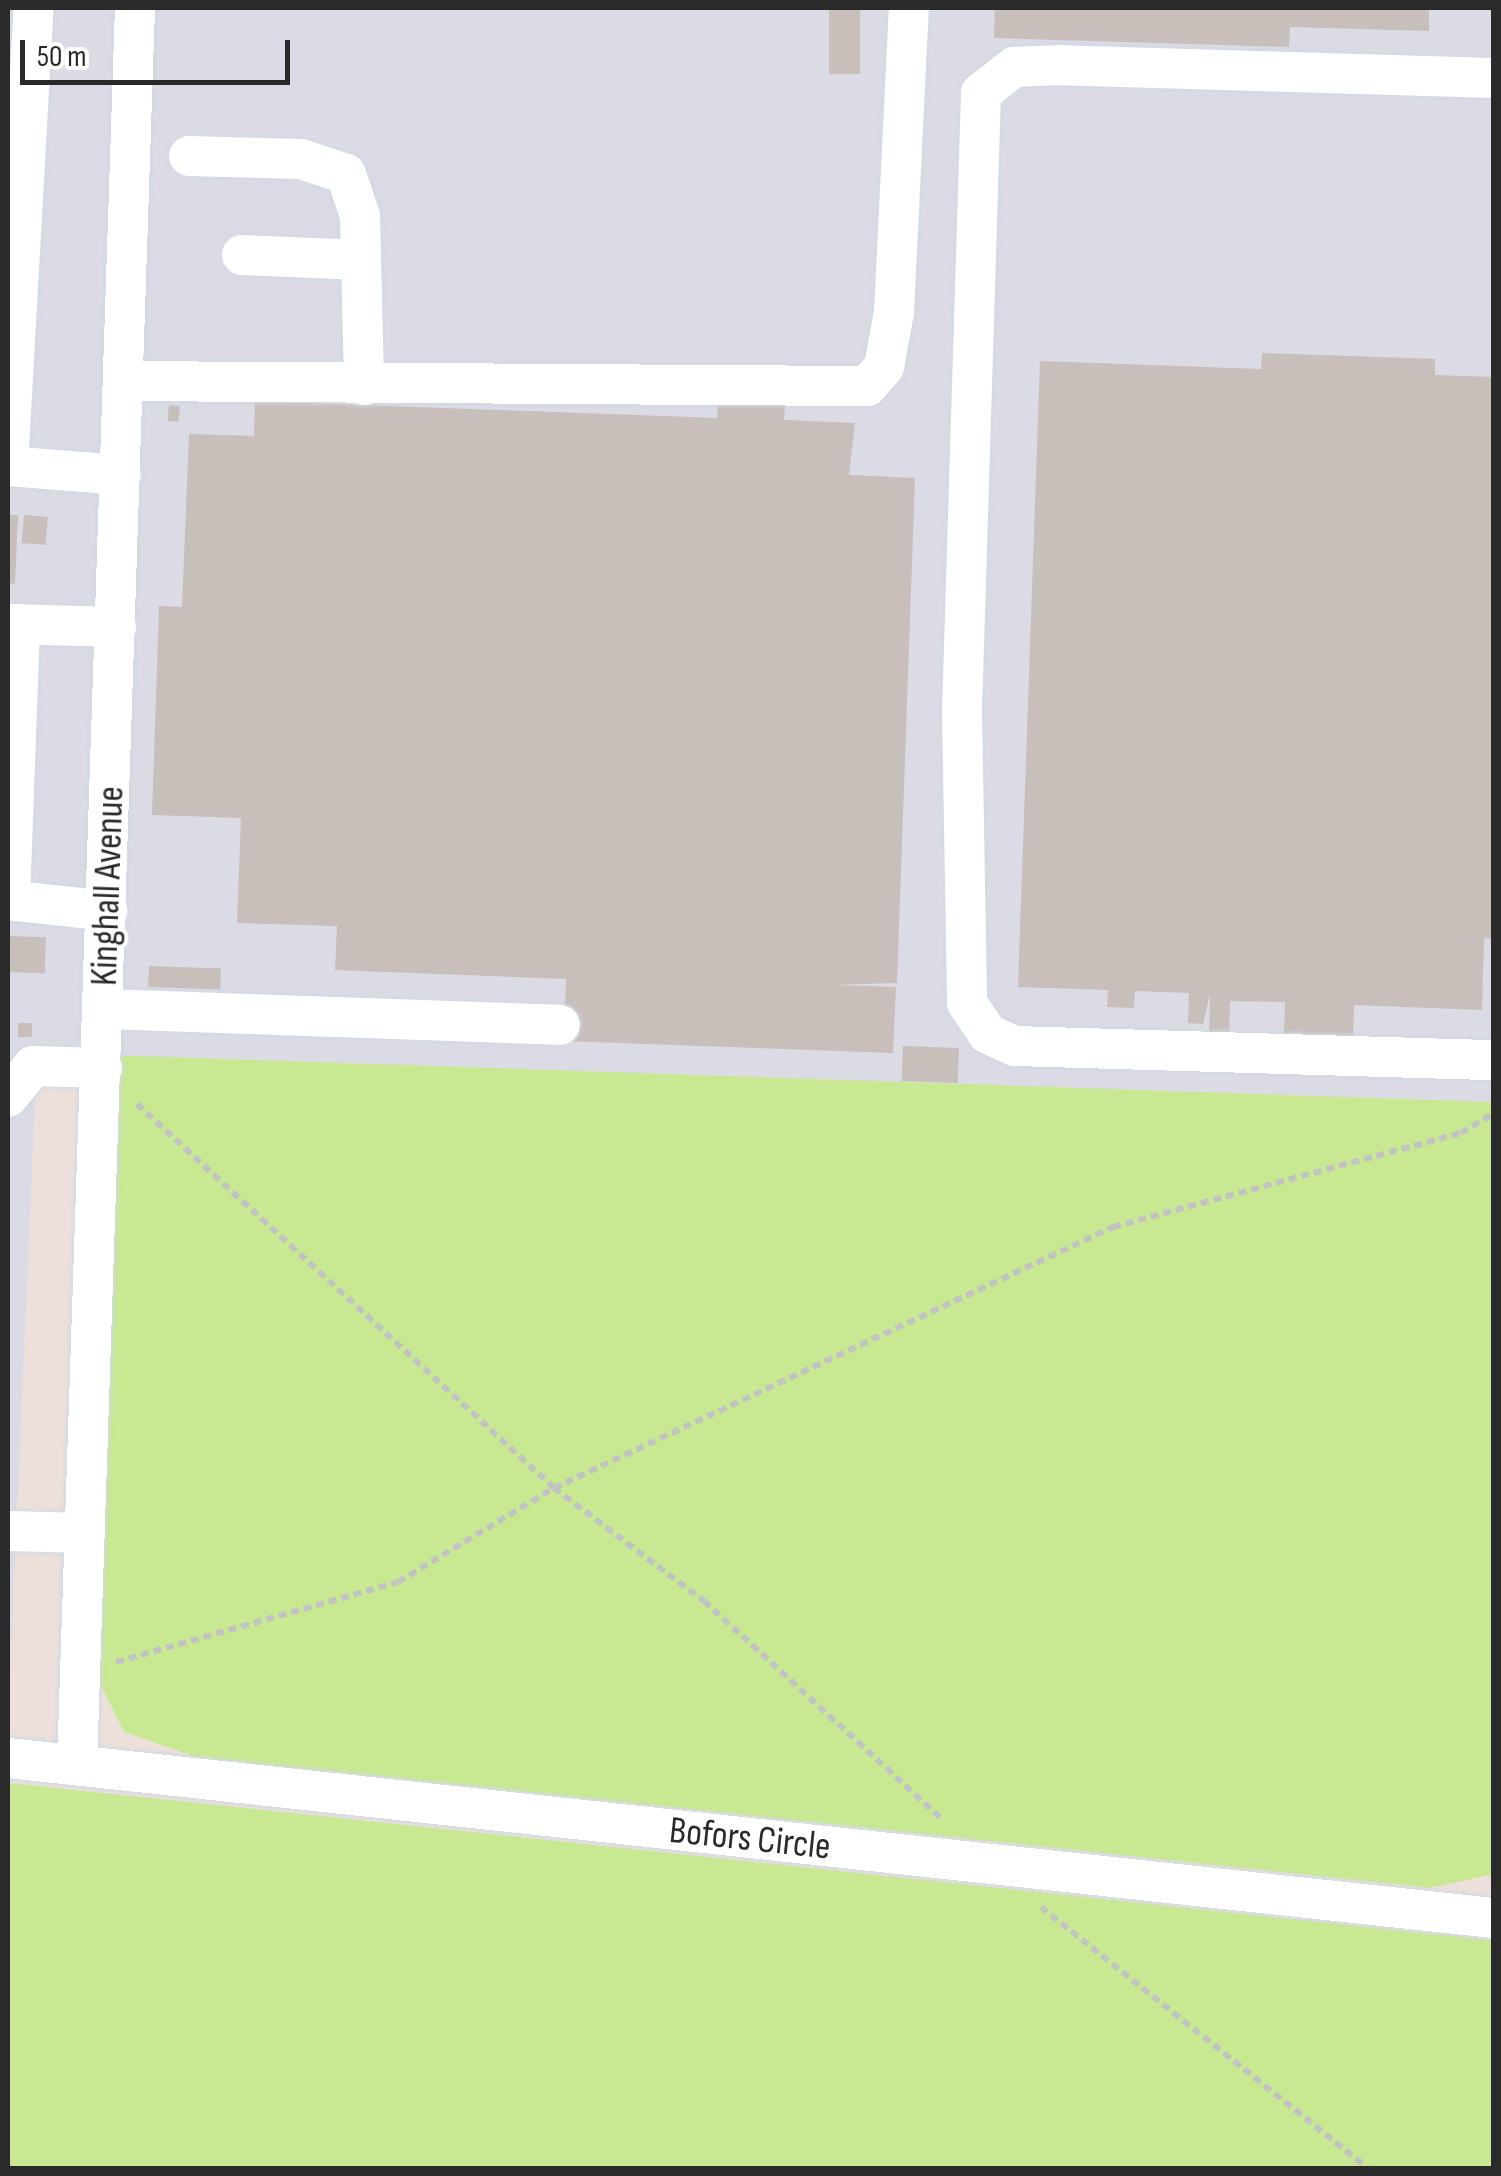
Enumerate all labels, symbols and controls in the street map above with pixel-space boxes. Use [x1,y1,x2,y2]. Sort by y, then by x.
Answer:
scale bar [25,20,295,82]
text: 50 m [37,39,86,75]
street label: Kinghall Avenue [82,785,134,987]
street label: Bofors Circle [667,1808,833,1870]

